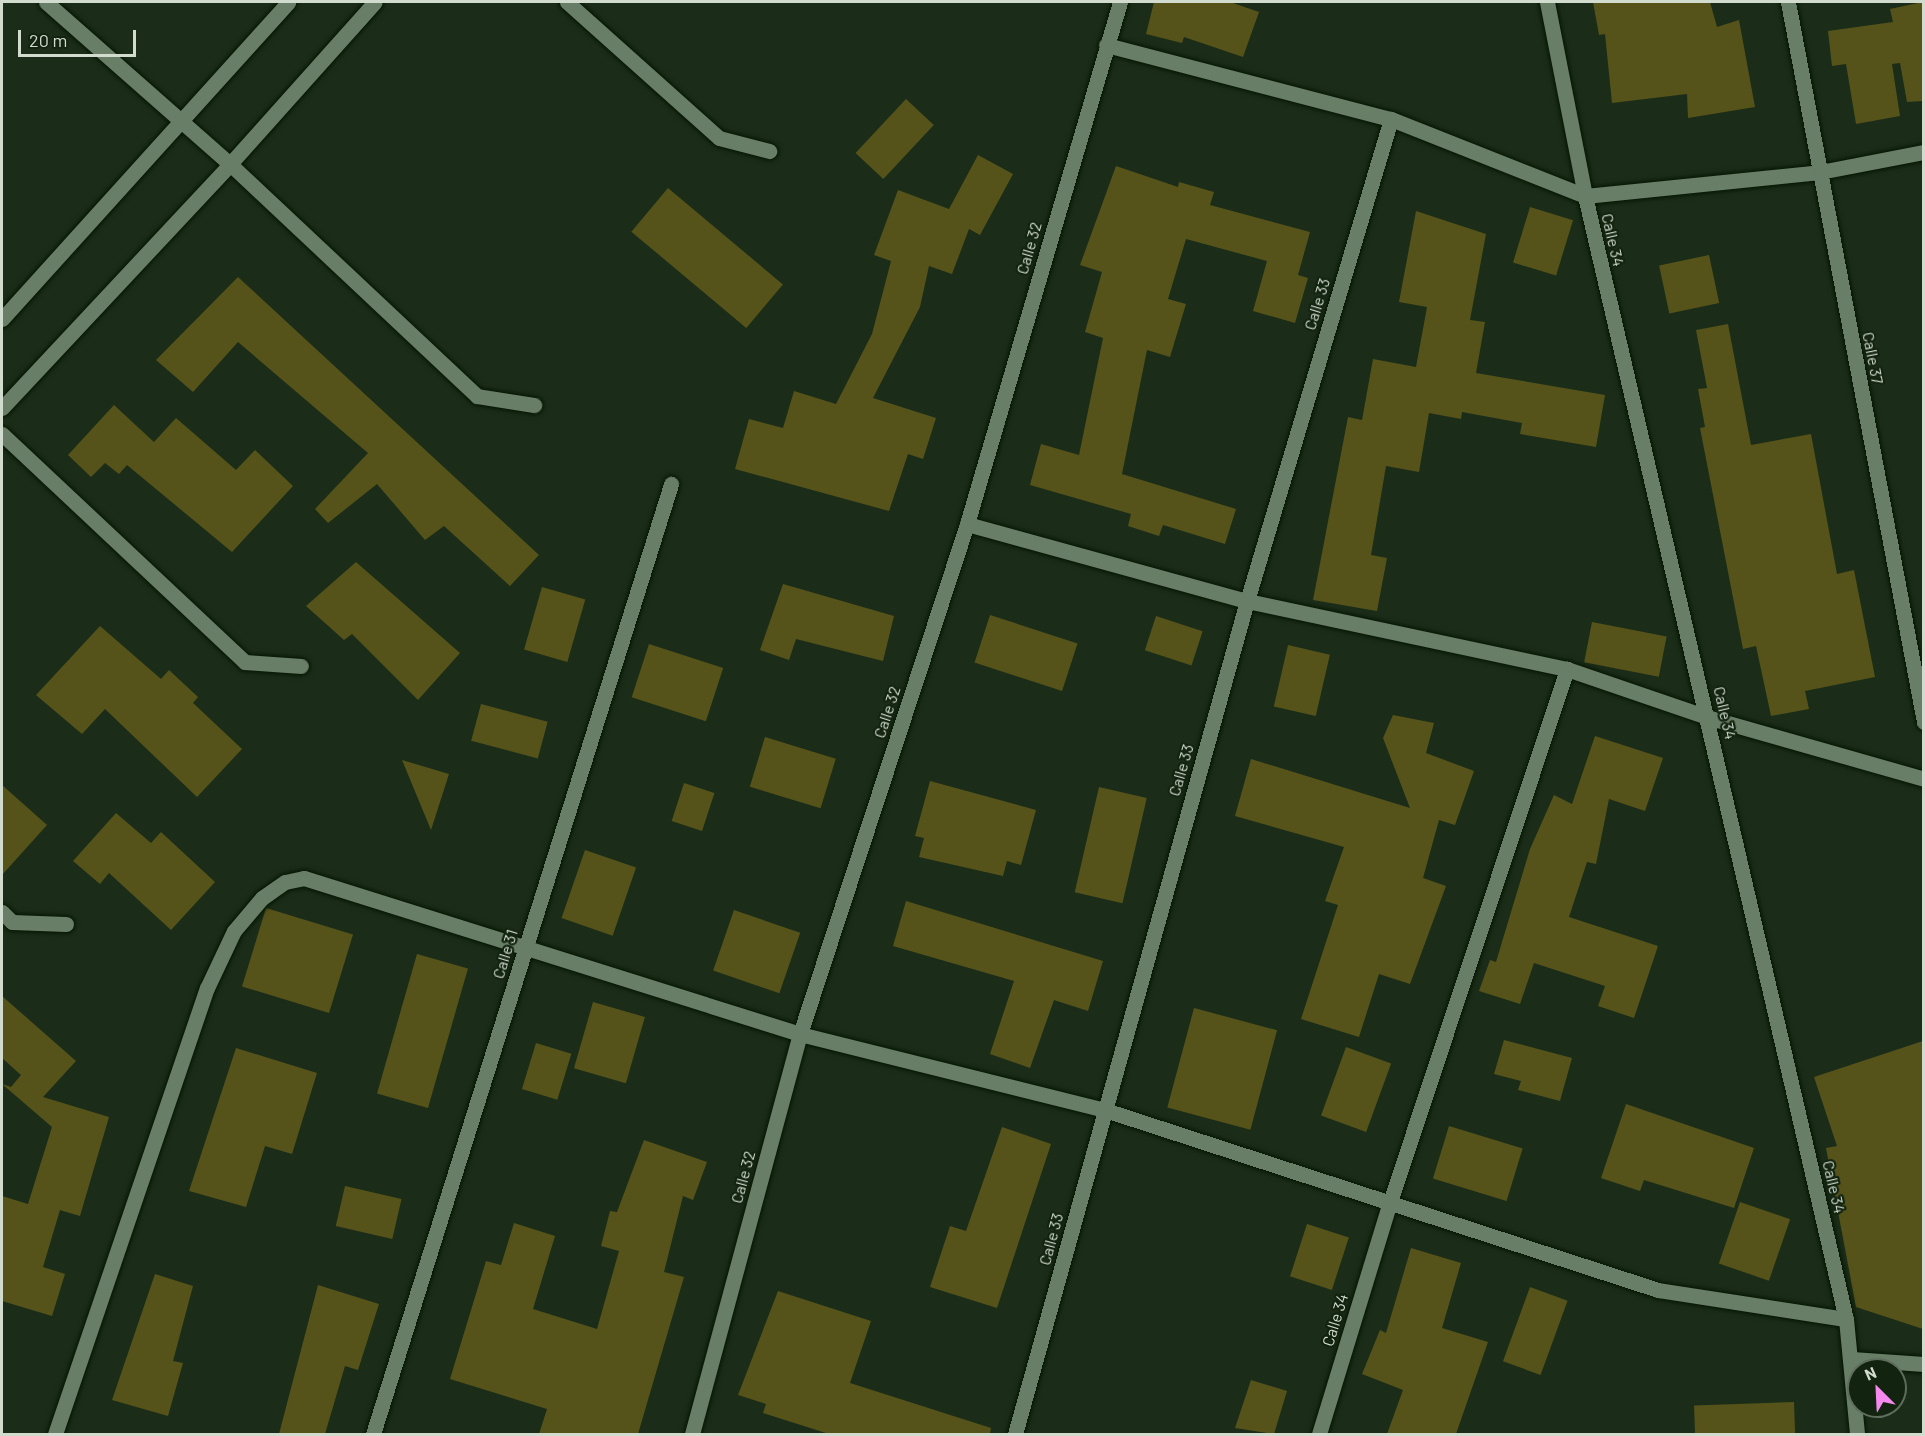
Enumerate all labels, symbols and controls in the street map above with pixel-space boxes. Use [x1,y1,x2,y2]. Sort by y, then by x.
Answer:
scale bar [21,18,140,56]
text: 20 m [29,29,67,51]
street label: Calle 34 [1598,212,1628,268]
street label: Calle 32 [1012,220,1046,276]
street label: Calle 33 [1300,276,1334,332]
street label: Calle 37 [1859,330,1887,386]
street label: Calle 32 [870,684,904,740]
street label: Calle 34 [1710,685,1740,741]
street label: Calle 33 [1164,742,1198,798]
street label: Calle 31 [488,927,522,981]
street label: Calle 32 [727,1149,759,1205]
street label: Calle 34 [1819,1159,1849,1215]
street label: Calle 33 [1035,1211,1067,1267]
street label: Calle 34 [1318,1291,1352,1349]
north arrow [1847,1358,1907,1418]
text: N [1862,1362,1879,1384]

